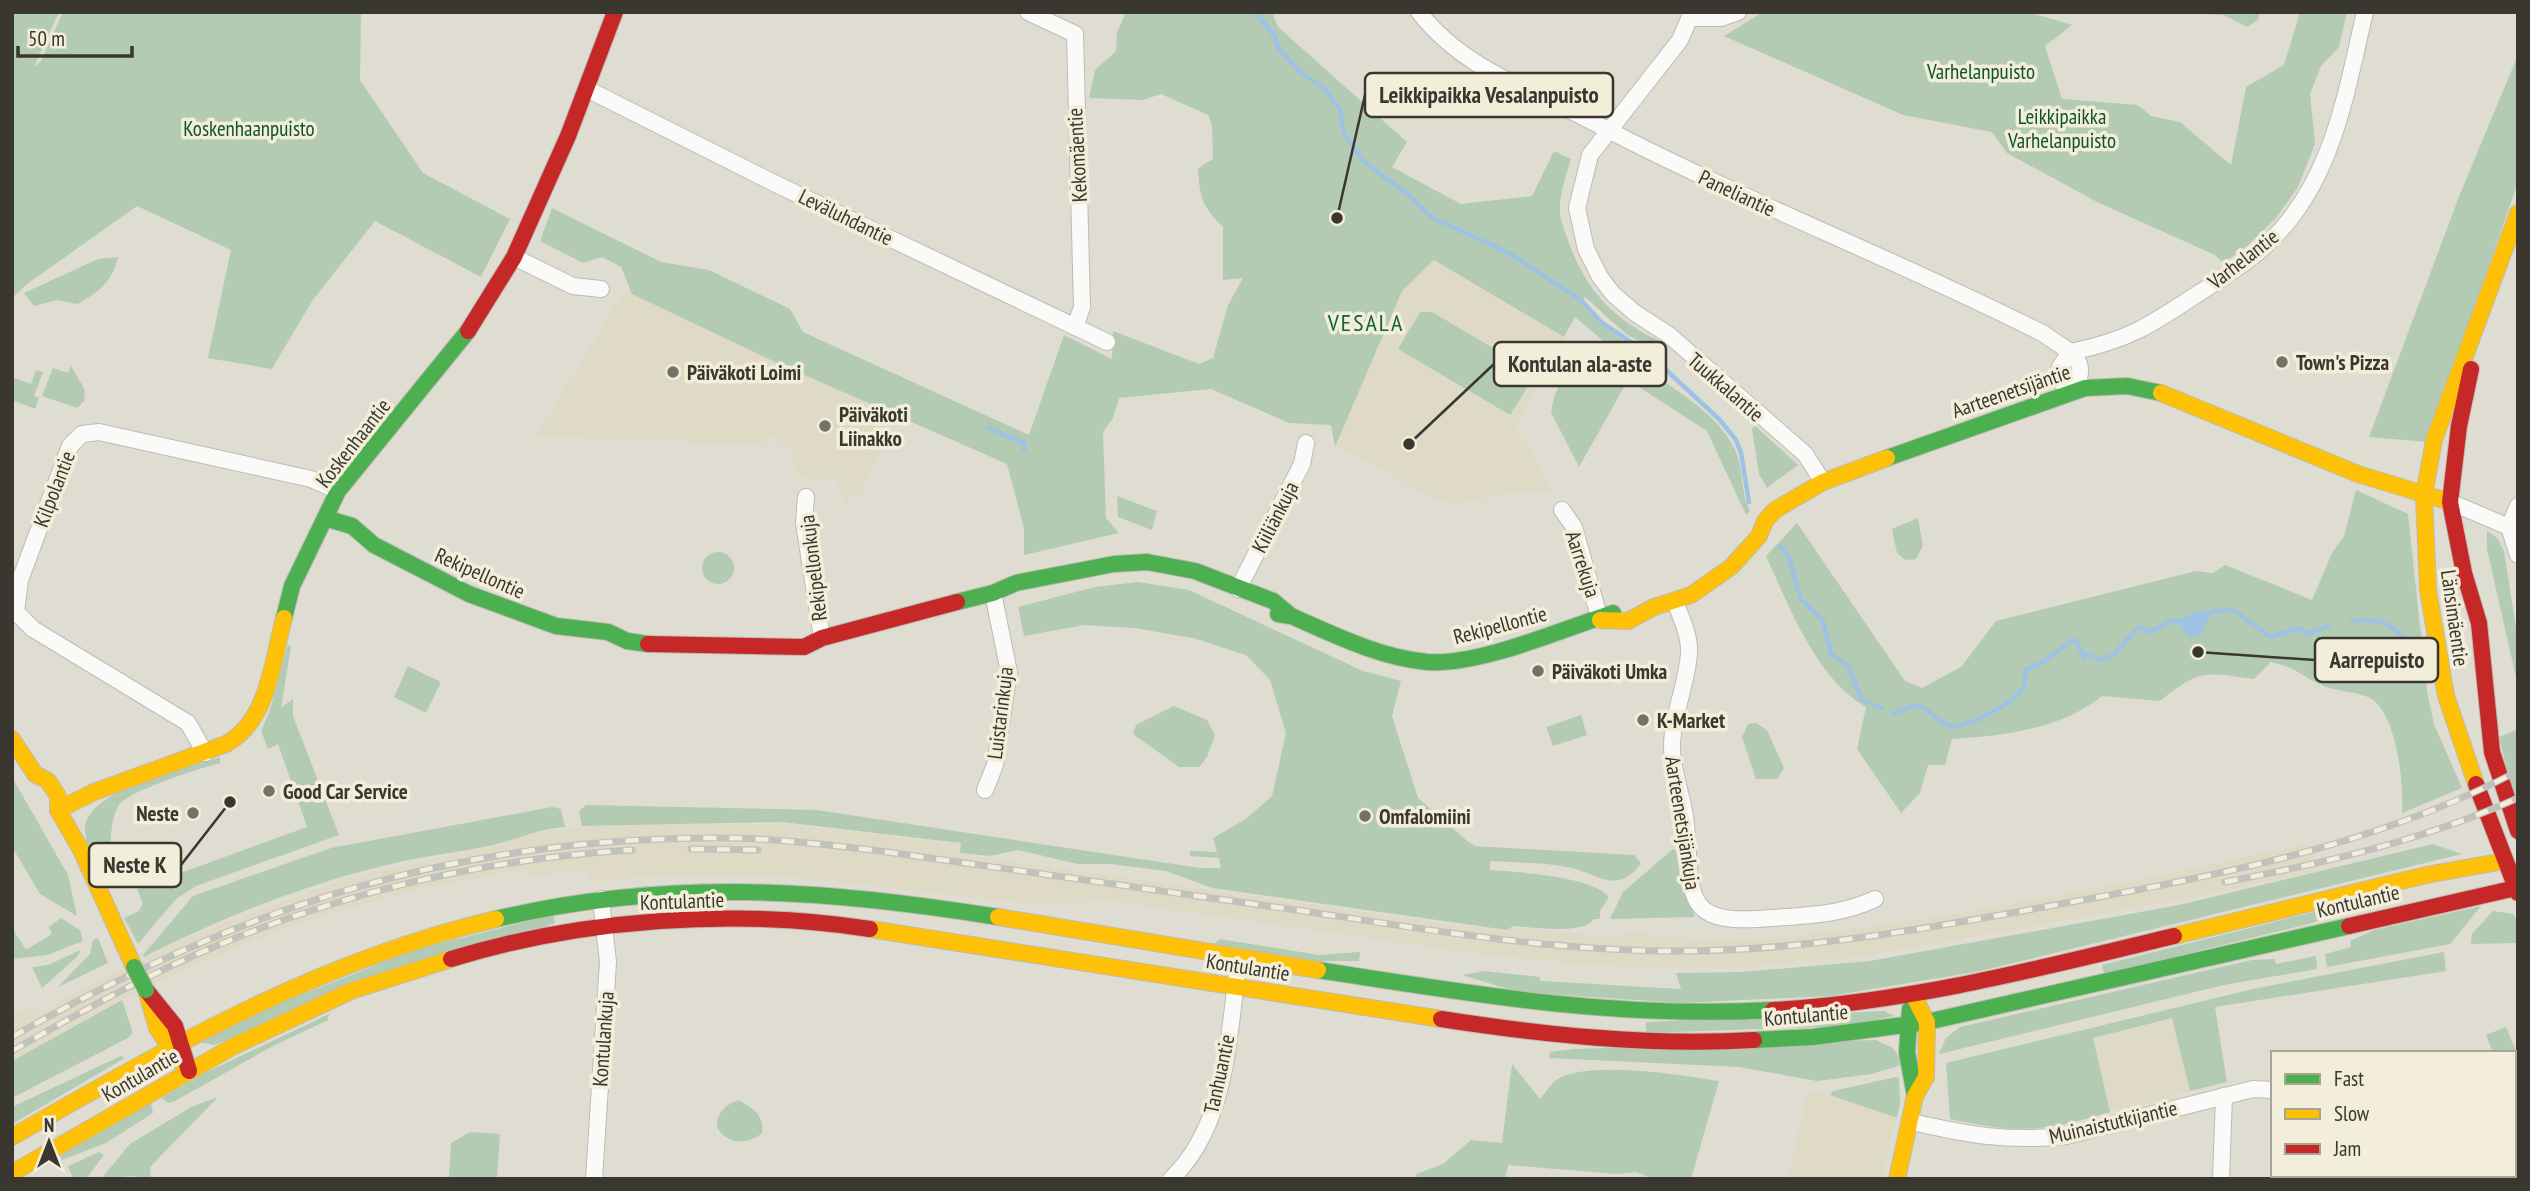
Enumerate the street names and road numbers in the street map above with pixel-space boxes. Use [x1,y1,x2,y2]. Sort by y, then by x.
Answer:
street label: Kekomäentie [1061,107,1093,203]
street label: Paneliantie [1694,164,1780,222]
street label: Leväluhdantie [794,183,898,251]
street label: Varhelantie [2201,223,2284,296]
street label: Tuukkalantie [1682,347,1770,427]
street label: Aarteenetsijäntie [1948,358,2074,424]
street label: Koskenhaantie [310,393,396,493]
street label: Kilpolantie [27,447,81,531]
street label: Kiiliänkuja [1246,477,1304,557]
street label: Rekipellonkuja [793,513,833,623]
street label: Aarrekuja [1560,527,1606,601]
street label: Rekipellontie [431,541,529,605]
street label: Länsimäentie [2435,568,2475,668]
street label: Rekipellontie [1450,600,1550,650]
street label: Luistarinkuja [981,665,1019,761]
street label: Aarteenetsijänkuja [1659,754,1707,892]
street label: Kontulantie [2314,878,2402,924]
street label: Kontulantie [639,886,725,916]
street label: Kontulantie [1204,947,1292,987]
street label: Kontulankuja [586,990,620,1088]
street label: Kontulantie [1763,998,1849,1032]
street label: Tanhuantie [1197,1032,1241,1116]
street label: Kontulantie [97,1042,183,1108]
street label: Muinaistutkijantie [2046,1094,2180,1150]

